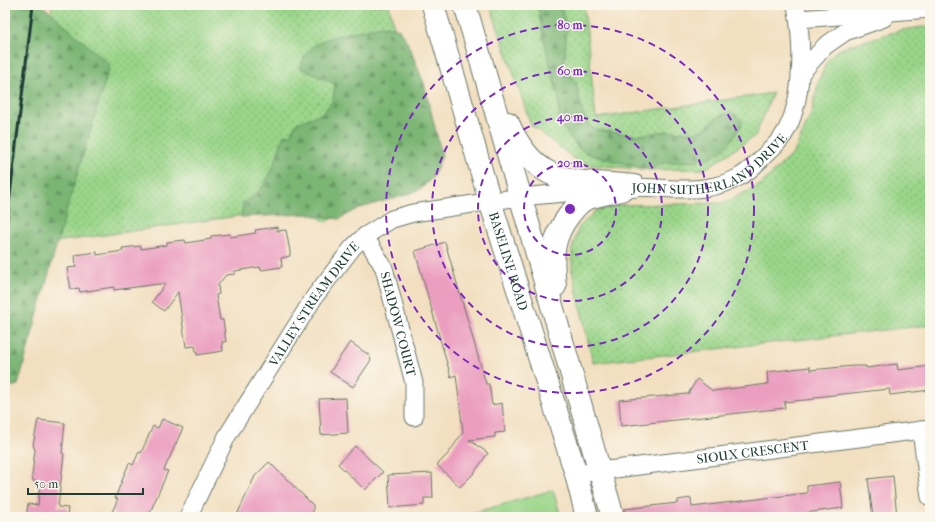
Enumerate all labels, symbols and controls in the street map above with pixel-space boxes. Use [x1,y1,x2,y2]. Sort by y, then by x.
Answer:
text: 80 m [557,18,584,32]
text: 60 m [557,64,584,78]
text: 40 m [556,110,584,125]
street label: JOHN SUTHERLAND DRIVE [630,130,790,197]
text: 20 m [557,156,584,170]
centre of rings [563,202,577,216]
street label: BASELINE ROAD [486,210,531,312]
street label: VALLEY STREAM DRIVE [265,238,362,370]
street label: SHADOW COURT [378,270,419,378]
street label: SIOUX CRESCENT [696,437,810,466]
scale bar [28,470,143,496]
text: 50 m [34,477,58,491]

